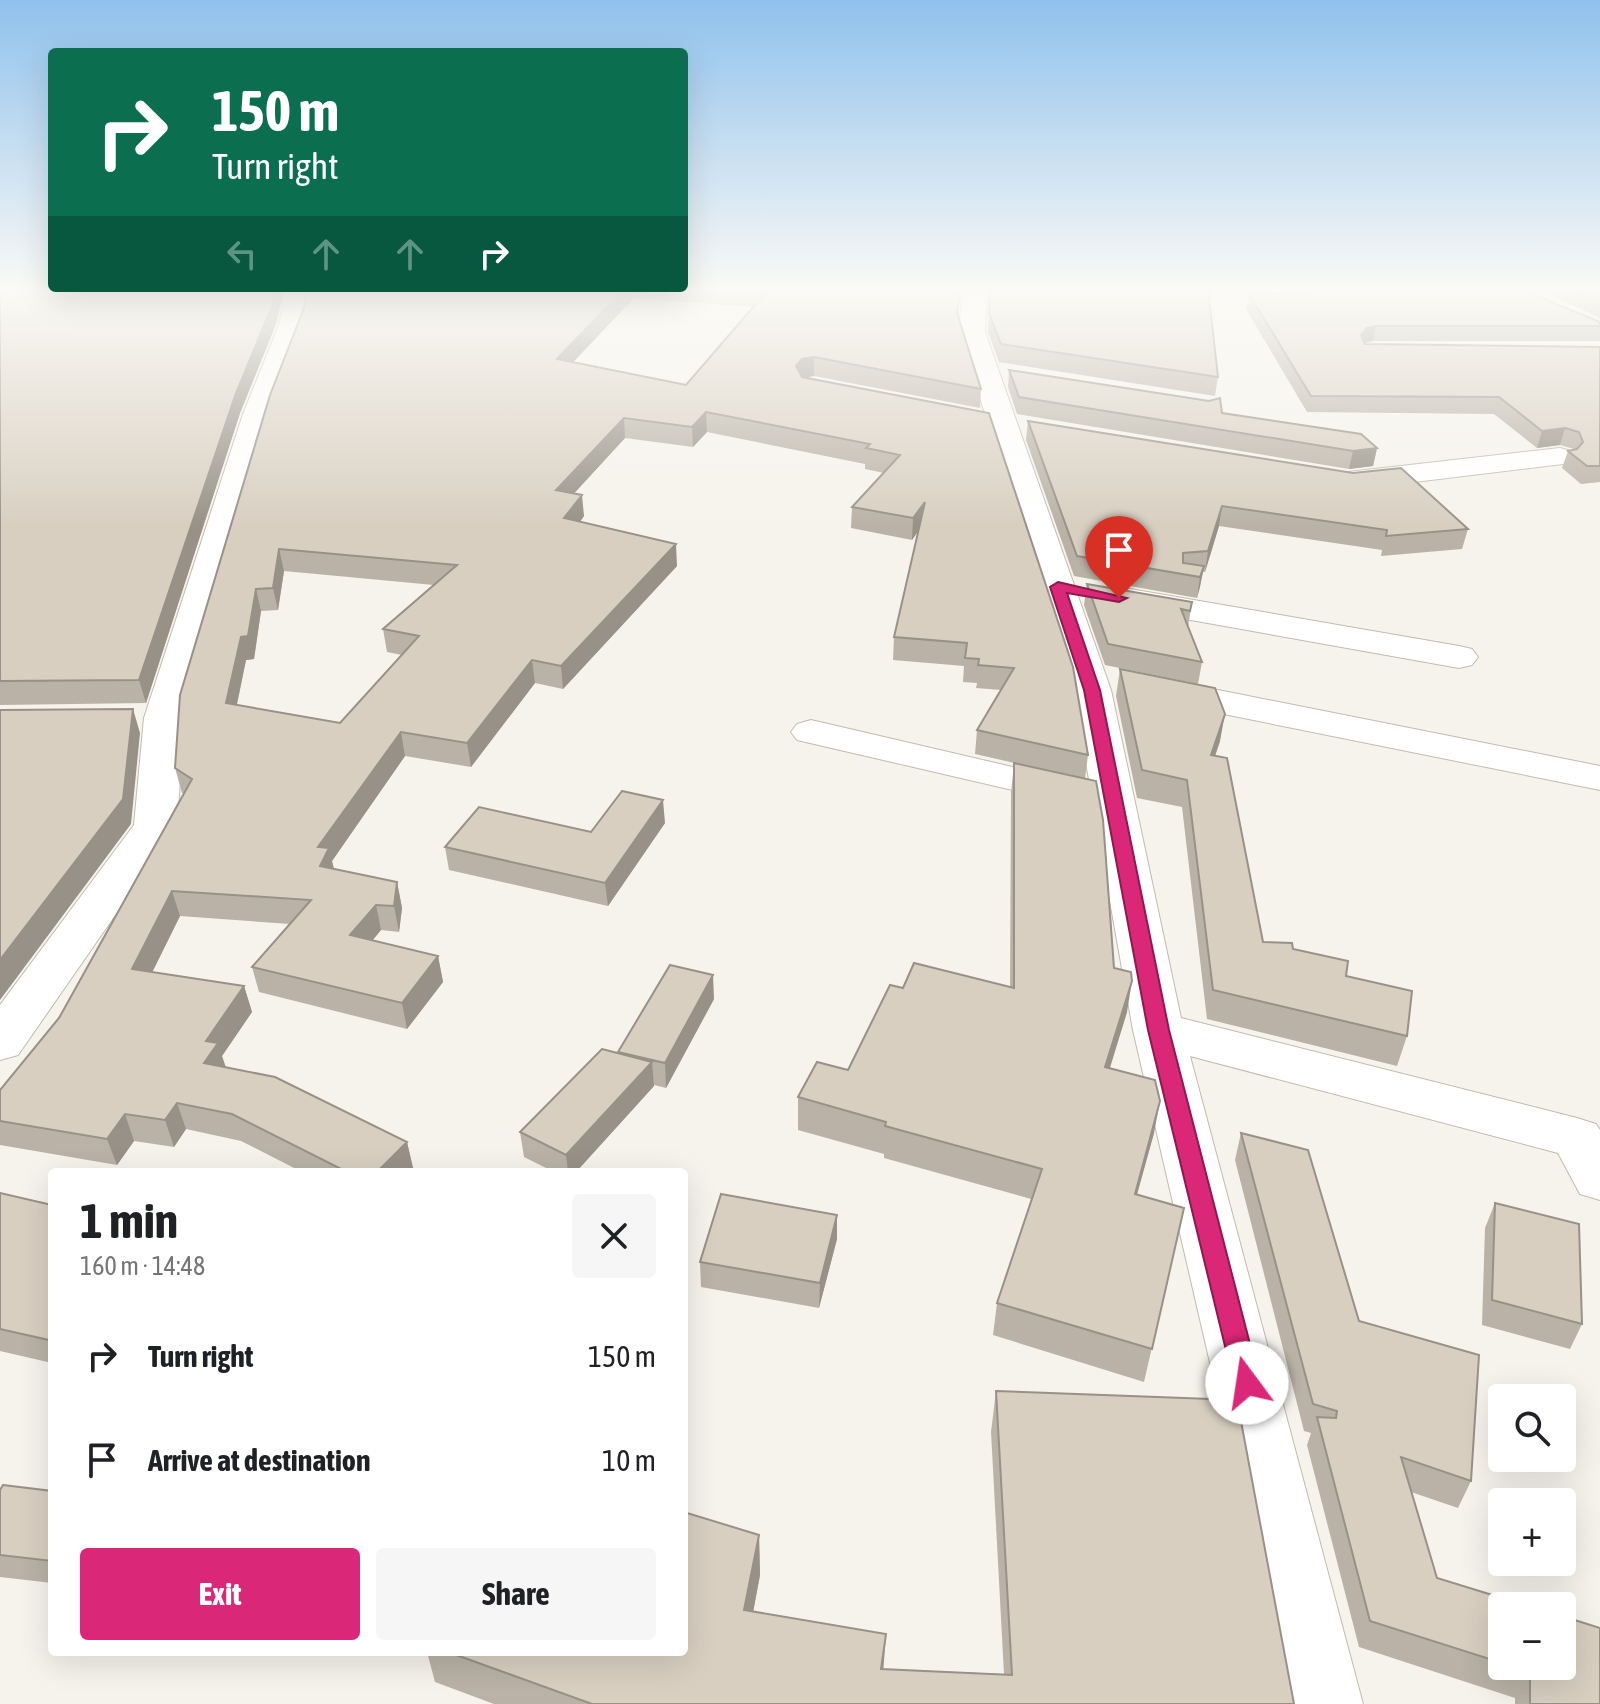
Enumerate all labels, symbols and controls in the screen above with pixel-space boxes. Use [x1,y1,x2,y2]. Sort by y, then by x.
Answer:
text: 150 m [212,79,339,143]
icon: right [80,80,184,184]
text: Turn right [212,145,339,187]
icon: left [220,232,264,276]
icon: ahead [304,232,348,276]
icon: ahead [388,232,432,276]
icon: right [472,232,516,276]
pin [1085,516,1153,598]
icon: arrive [1097,528,1141,572]
text: 1 min [80,1193,178,1248]
button: close [572,1194,656,1278]
text: 160 m · 14:48 [80,1251,205,1281]
icon: right [80,1334,124,1378]
text: Turn right [148,1339,254,1373]
text: 150 m [588,1339,656,1373]
position arrow [1205,1341,1289,1425]
map controls [1488,1384,1576,1680]
button: search [1488,1384,1576,1472]
icon: arrive [80,1438,124,1482]
text: Arrive at destination [148,1443,370,1477]
text: 10 m [602,1443,656,1477]
button: + [1488,1488,1576,1576]
button: Exit [80,1548,360,1640]
button: Share [376,1548,656,1640]
button: − [1488,1592,1576,1680]

